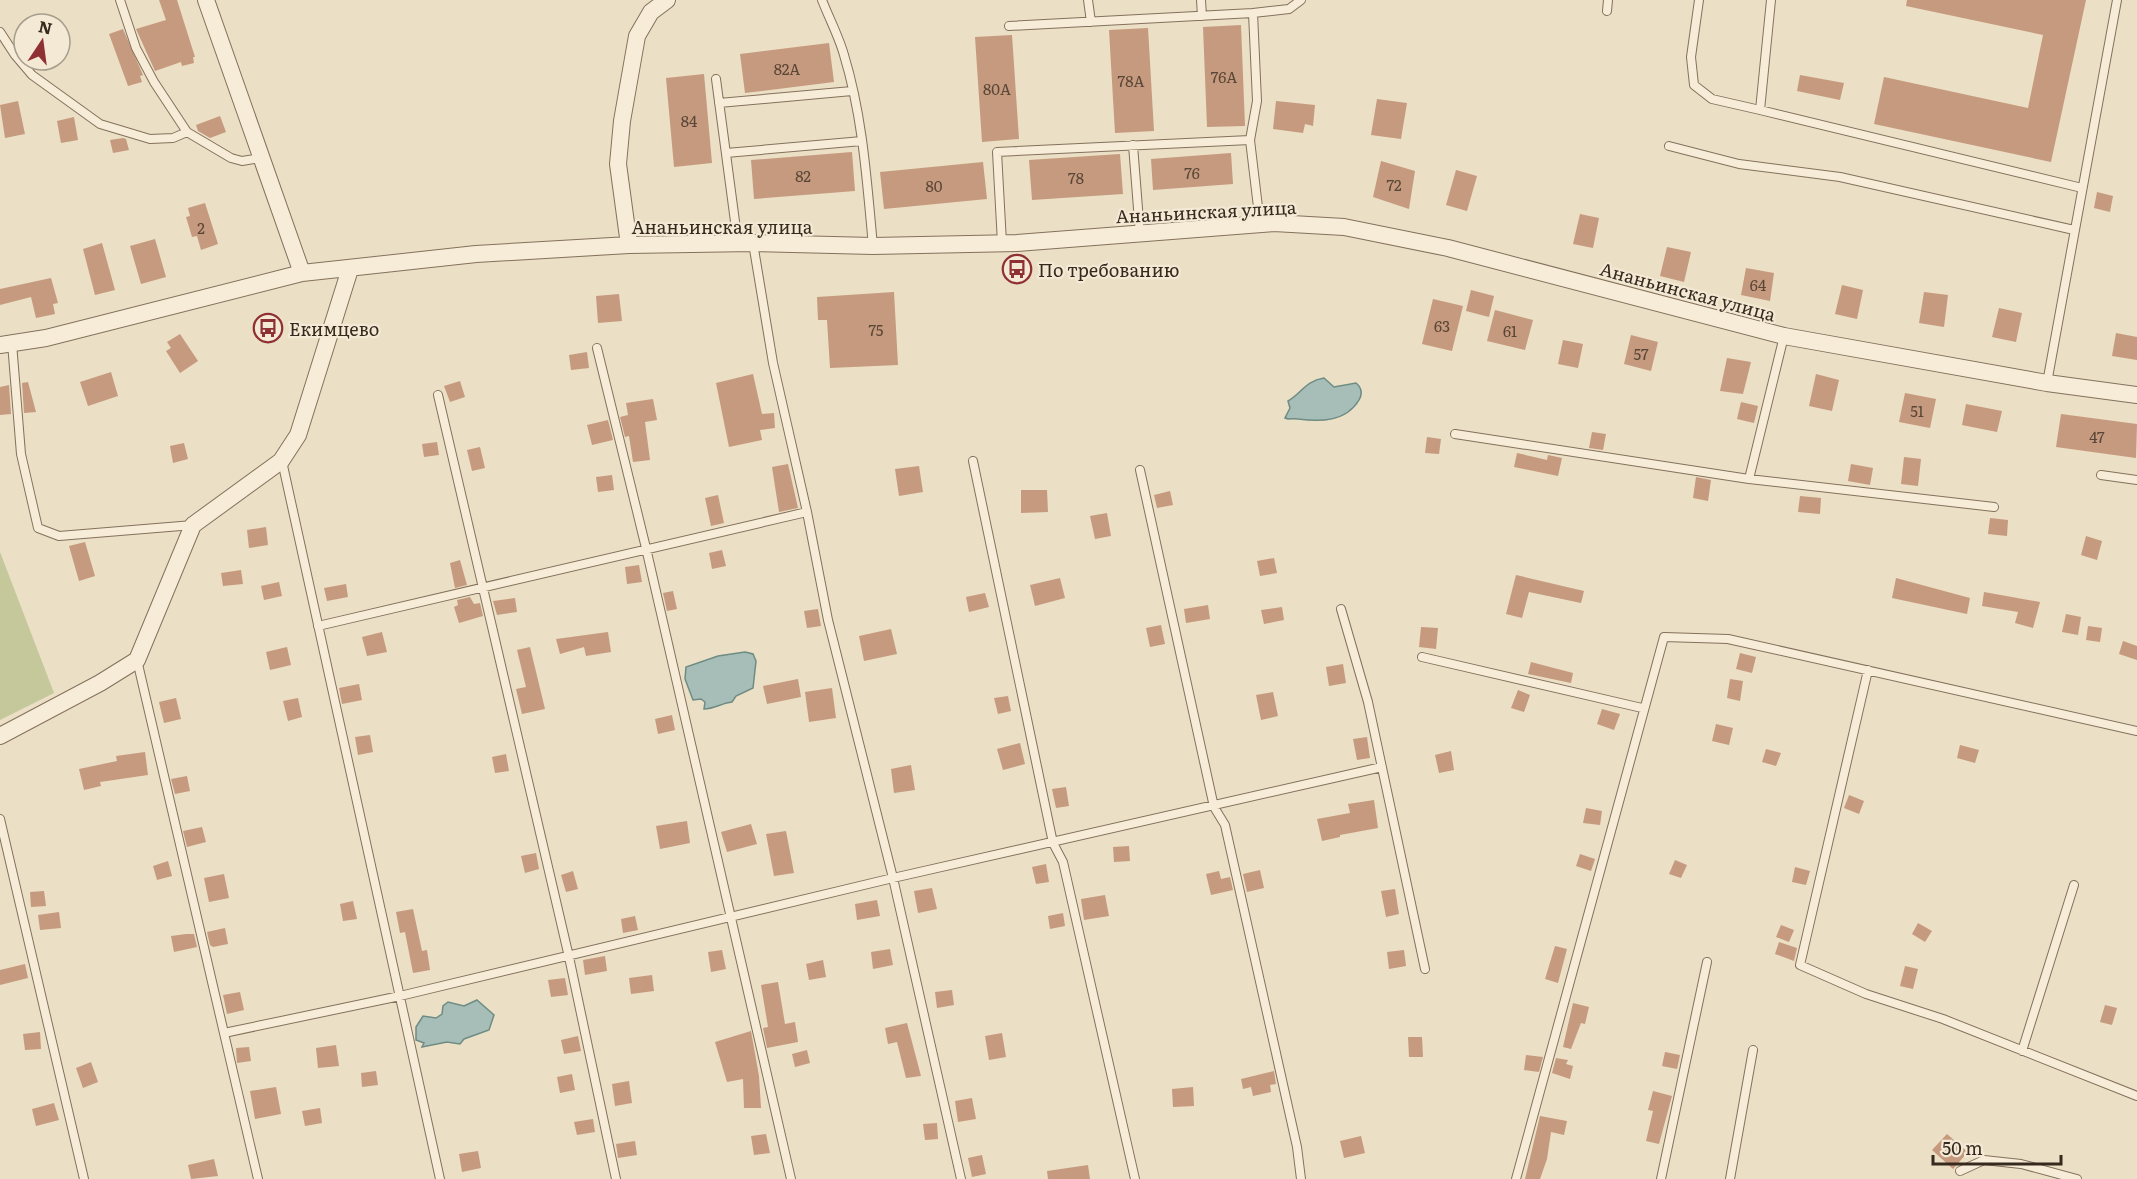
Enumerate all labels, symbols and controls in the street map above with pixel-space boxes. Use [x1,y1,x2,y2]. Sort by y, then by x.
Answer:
north arrow [12,12,72,72]
text: N [36,13,55,40]
house number: 82А [774,57,800,80]
house number: 76А [1211,65,1237,88]
house number: 78А [1118,69,1144,92]
house number: 80А [983,77,1011,100]
house number: 84 [681,109,697,132]
house number: 76 [1184,161,1200,184]
house number: 82 [795,164,811,187]
house number: 78 [1068,166,1084,189]
house number: 72 [1386,173,1402,196]
house number: 80 [926,174,943,197]
street label: Ананьинская улица [1115,193,1297,229]
street label: Ананьинская улица [632,213,813,240]
house number: 2 [197,216,205,239]
bus stop icon: По требованию [1001,253,1033,285]
street label: Ананьинская улица [1597,255,1779,328]
place label: По требованию [1038,256,1179,283]
house number: 64 [1750,273,1766,296]
bus stop icon: Екимцево [252,312,284,344]
house number: 63 [1434,314,1450,337]
place label: Екимцево [289,315,379,342]
house number: 75 [869,318,884,341]
house number: 61 [1503,319,1517,342]
house number: 57 [1633,342,1649,365]
house number: 51 [1910,399,1924,422]
house number: 47 [2089,425,2105,448]
scale bar [1933,1128,2060,1166]
text: 50 m [1942,1134,1983,1161]

